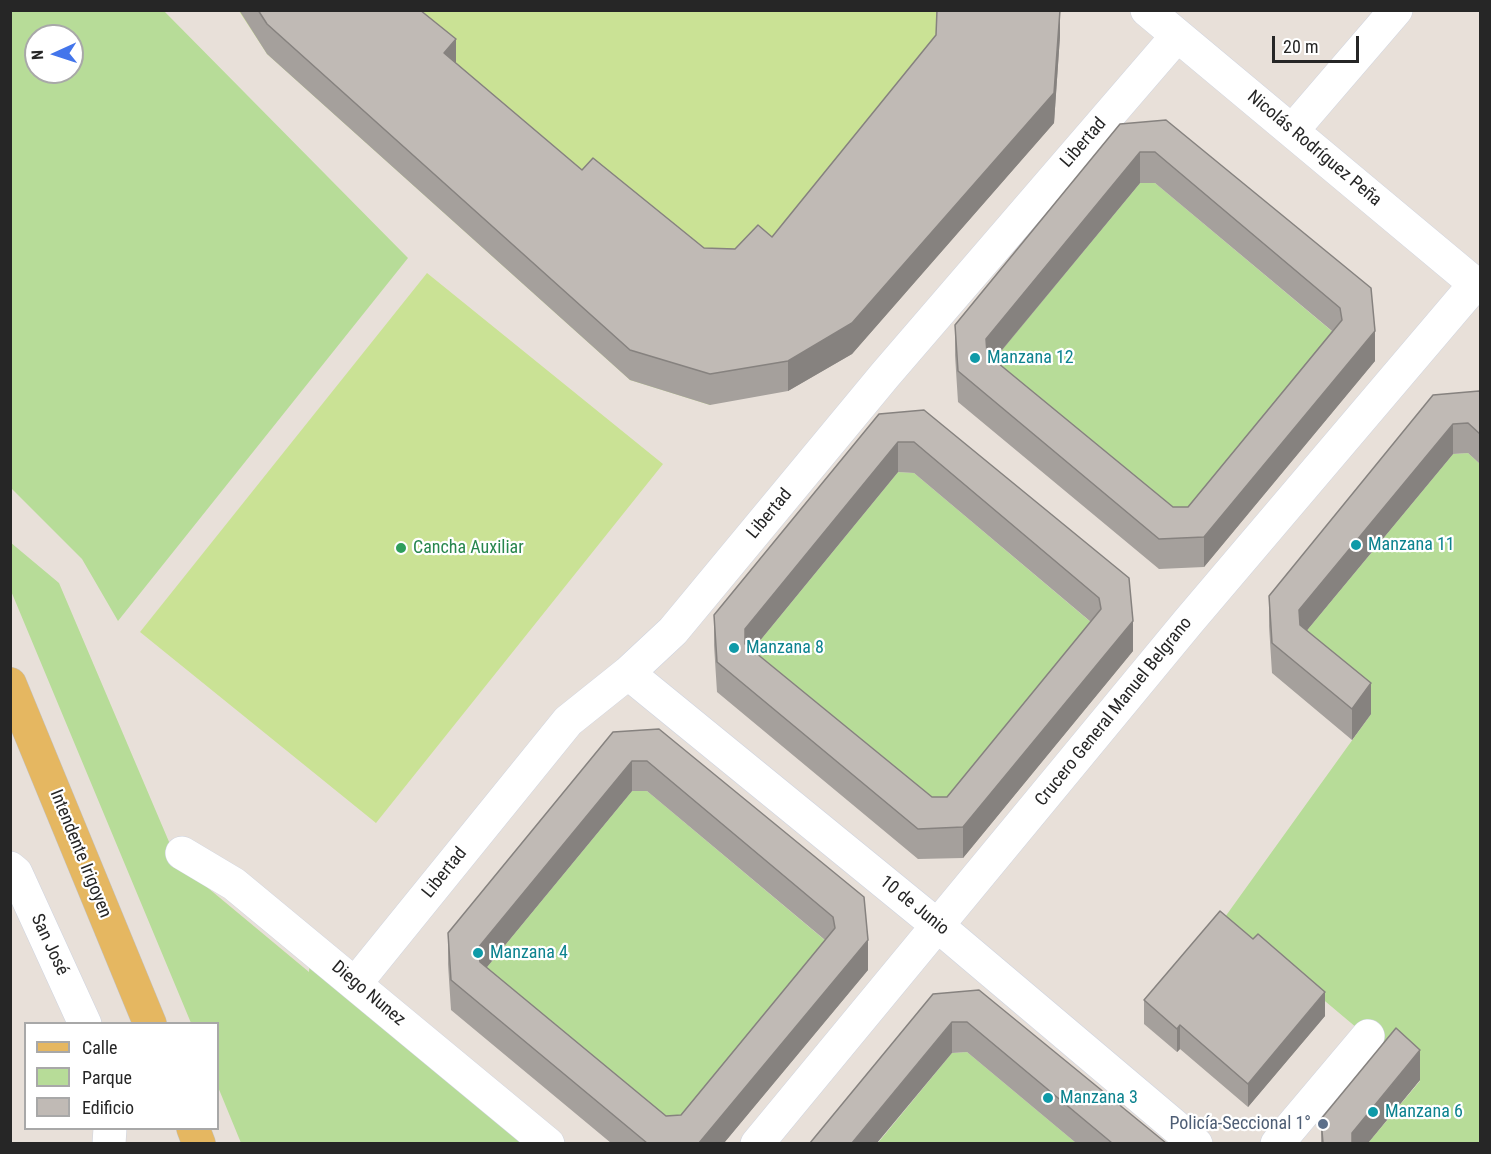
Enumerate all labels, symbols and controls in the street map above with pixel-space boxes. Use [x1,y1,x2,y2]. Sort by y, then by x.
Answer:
north arrow [24,24,84,84]
scale bar [1275,24,1362,62]
text: 20 m [1283,36,1318,57]
text: N [28,49,47,60]
street label: Nicolás Rodríguez Peña [1242,87,1386,211]
street label: Libertad [1057,114,1111,172]
place label: Manzana 12 [987,347,1074,369]
marker: Manzana 12 [968,351,982,365]
street label: Libertad [743,485,797,543]
place label: Manzana 11 [1368,534,1455,556]
place label: Cancha Auxiliar [413,537,524,559]
marker: Manzana 11 [1349,538,1363,552]
marker: Cancha Auxiliar [394,541,408,555]
street label: Crucero General Manuel Belgrano [1031,613,1197,811]
place label: Manzana 8 [746,637,824,659]
marker: Manzana 8 [727,641,741,655]
street label: Intendente Irigoyen [44,787,116,921]
street label: Libertad [418,843,472,903]
street label: 10 de Junio [875,872,953,940]
street label: San José [25,911,73,979]
place label: Manzana 4 [490,942,568,964]
marker: Manzana 4 [471,946,485,960]
street label: Diego Nunez [327,957,409,1031]
legend [24,1022,219,1130]
text: Calle [82,1037,118,1058]
text: Parque [82,1067,132,1088]
place label: Manzana 3 [1060,1087,1138,1109]
marker: Manzana 3 [1041,1091,1055,1105]
text: Edificio [82,1097,134,1118]
place label: Manzana 6 [1385,1101,1463,1123]
marker: Manzana 6 [1366,1105,1380,1119]
place label: Policía-Seccional 1° [1169,1113,1311,1135]
marker: Policía-Seccional 1° [1316,1117,1330,1131]

